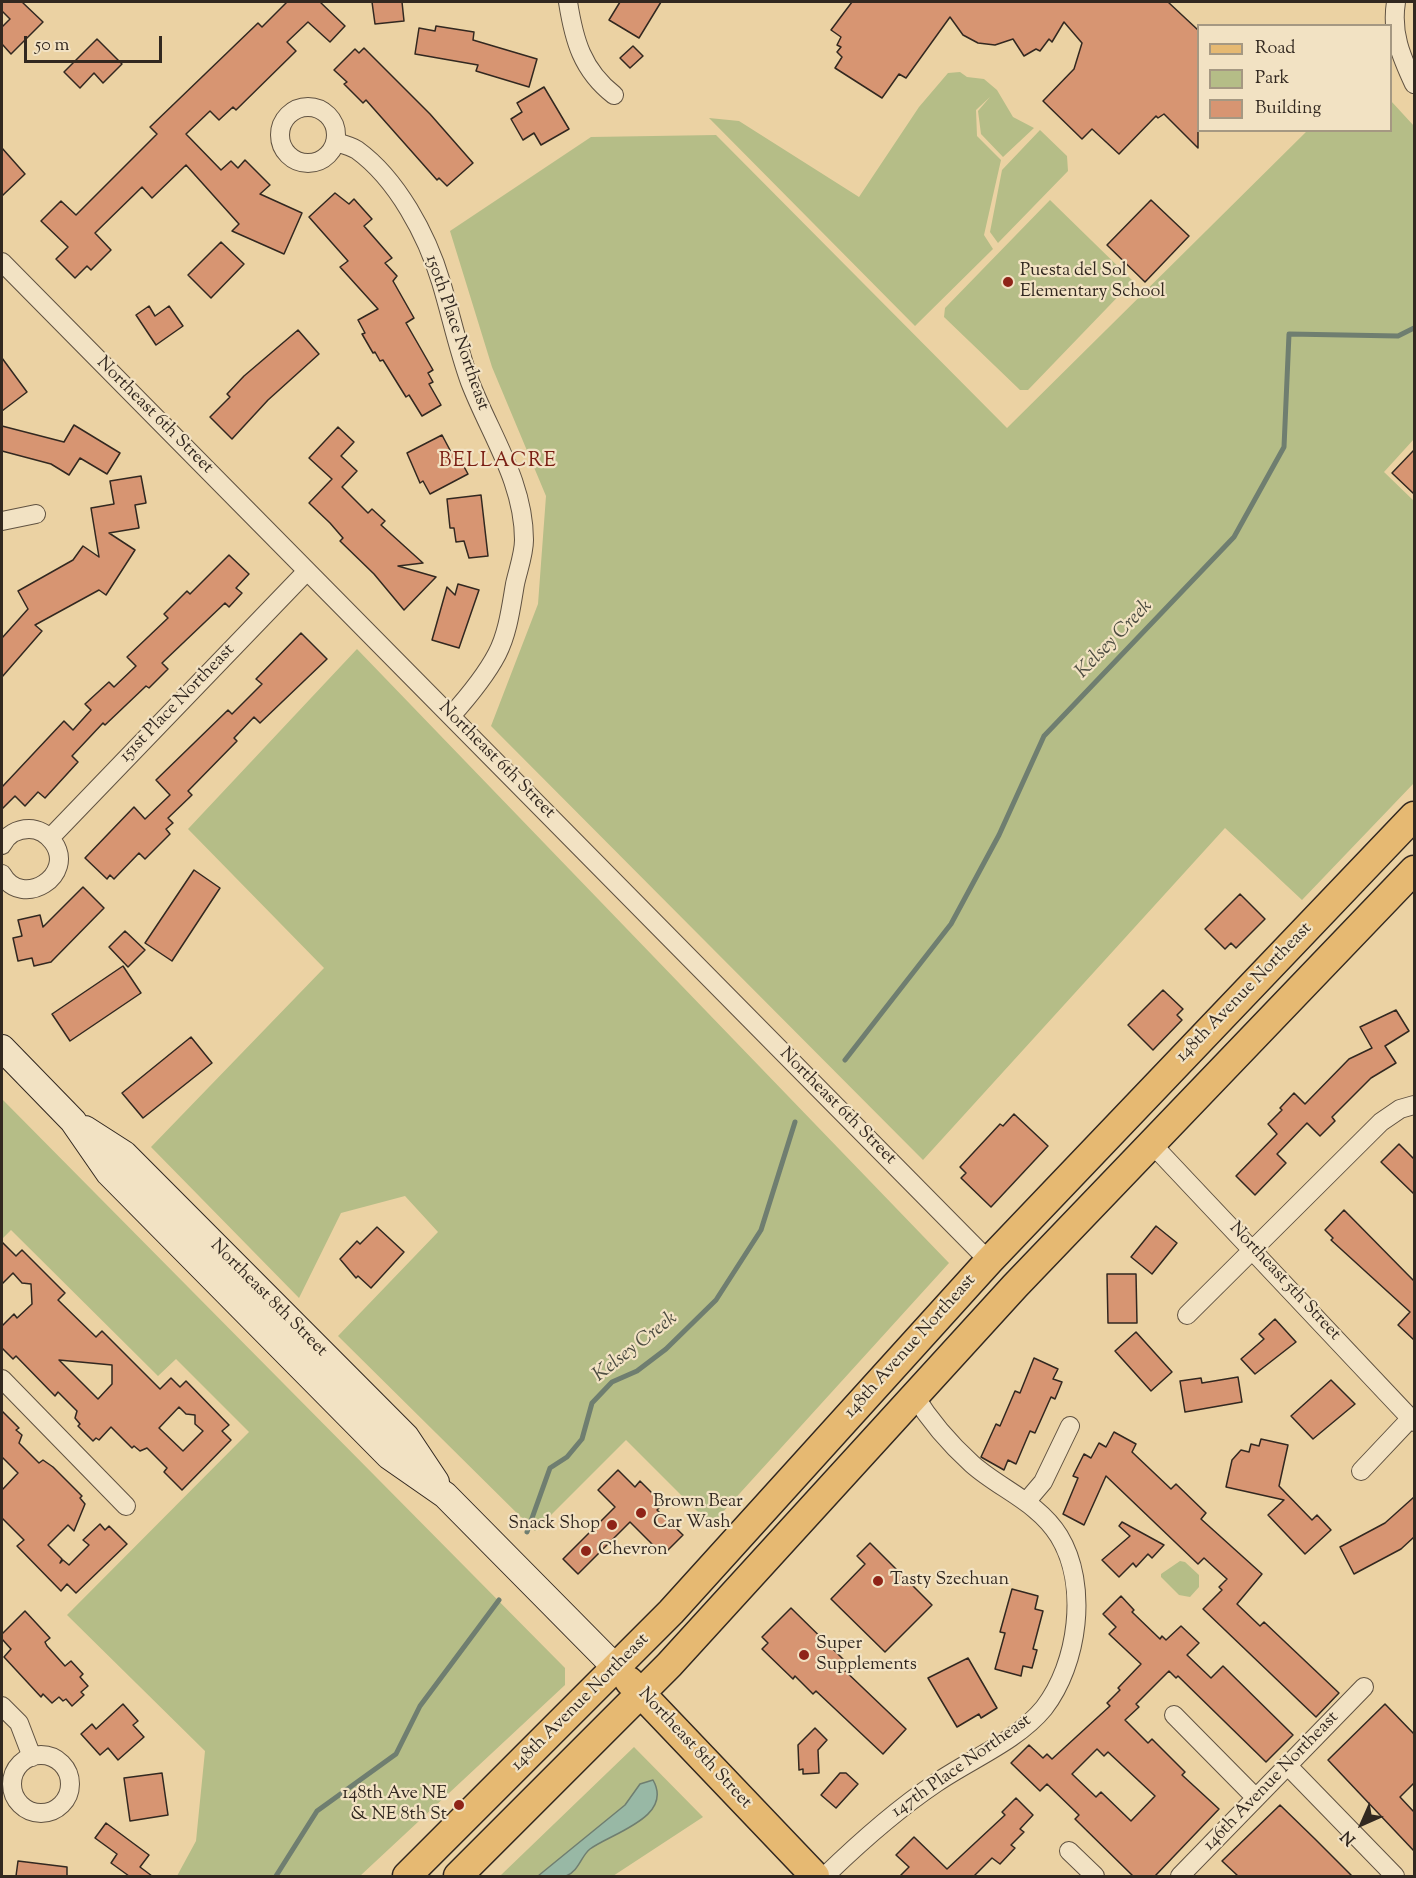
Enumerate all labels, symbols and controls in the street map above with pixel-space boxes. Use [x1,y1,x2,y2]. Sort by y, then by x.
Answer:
scale bar [27,24,165,62]
legend [1197,24,1392,132]
text: 50 m [35,33,69,59]
text: Road [1255,36,1295,62]
text: Park [1255,66,1289,92]
text: Building [1255,96,1321,122]
street label: 150th Place Northeast [419,252,493,414]
place label: Puesta del Sol Elementary School [1020,261,1165,304]
marker: Puesta del Sol Elementary School [1001,275,1015,289]
street label: Northeast 6th Street [91,353,217,479]
district label: BELLACRE [439,451,557,475]
water label: Kelsey Creek [1072,596,1158,684]
street label: 151st Place Northeast [116,640,240,768]
street label: Northeast 6th Street [433,698,559,824]
street label: 148th Avenue Northeast [1173,919,1317,1067]
street label: Northeast 6th Street [774,1044,900,1170]
street label: Northeast 5th Street [1224,1218,1344,1346]
street label: Northeast 8th Street [205,1236,331,1362]
street label: 148th Avenue Northeast [841,1271,981,1423]
water label: Kelsey Creek [589,1308,683,1388]
place label: Brown Bear Car Wash [653,1492,743,1534]
marker: Brown Bear Car Wash [634,1506,648,1520]
place label: Snack Shop [508,1514,600,1536]
marker: Snack Shop [605,1518,619,1532]
place label: Chevron [598,1540,668,1562]
marker: Chevron [579,1544,593,1558]
place label: Tasty Szechuan [890,1570,1009,1592]
marker: Tasty Szechuan [871,1574,885,1588]
street label: 148th Avenue Northeast [508,1630,654,1776]
place label: Super Supplements [816,1634,917,1676]
marker: Super Supplements [797,1648,811,1662]
street label: Northeast 8th Street [633,1684,755,1814]
street label: 146th Avenue Northeast [1200,1708,1344,1856]
street label: 147th Place Northeast [888,1711,1036,1823]
place label: 148th Ave NE & NE 8th St [342,1784,447,1826]
north arrow [1332,1794,1392,1854]
marker: 148th Ave NE & NE 8th St [452,1798,466,1812]
text: N [1336,1824,1362,1850]

